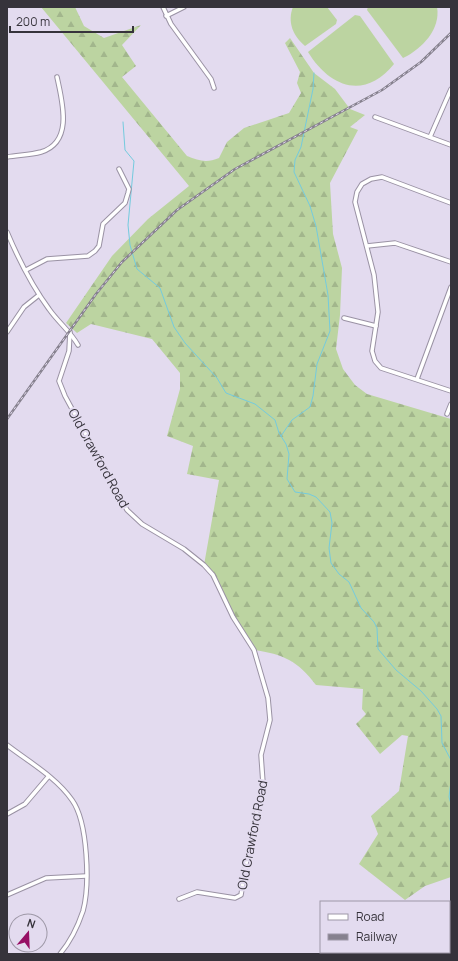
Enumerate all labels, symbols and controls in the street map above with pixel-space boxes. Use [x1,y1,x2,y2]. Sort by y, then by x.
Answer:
scale bar [10,8,133,34]
text: 200 m [16,13,50,30]
street label: Old Crawford Road [64,405,134,511]
street label: Old Crawford Road [233,779,271,891]
legend [320,901,450,953]
text: Road [356,908,384,925]
north arrow [8,913,48,953]
text: N [25,915,38,931]
text: Railway [356,928,398,945]

